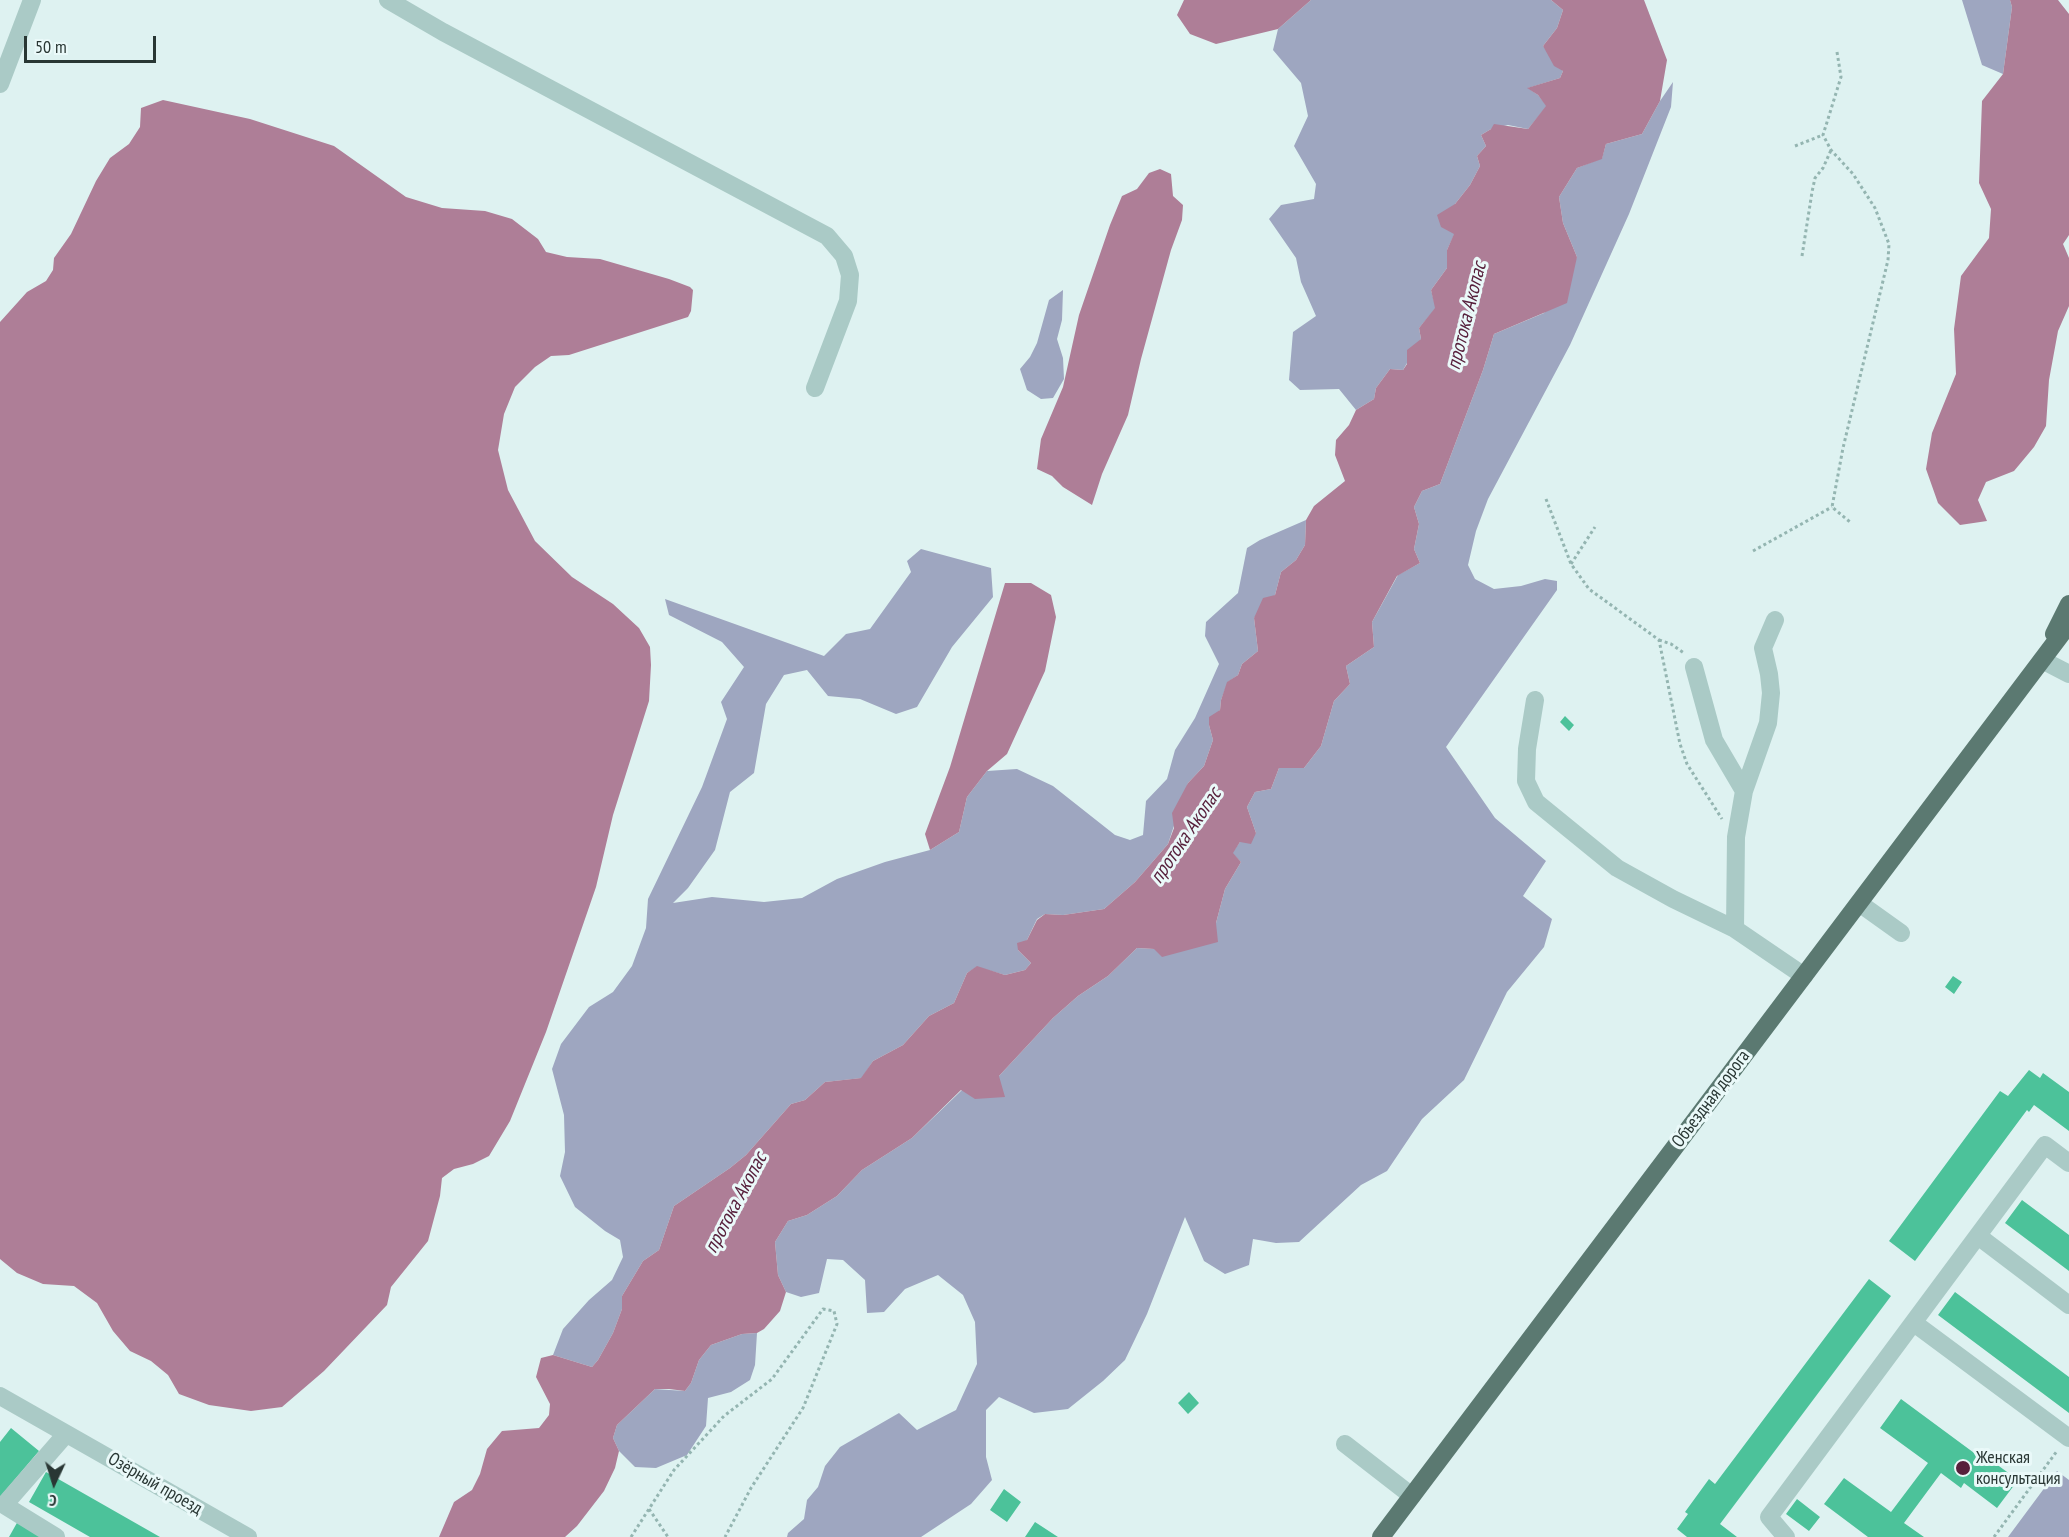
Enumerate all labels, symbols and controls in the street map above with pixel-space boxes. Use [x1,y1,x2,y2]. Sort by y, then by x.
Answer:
scale bar [27,24,159,62]
text: 50 m [35,35,67,58]
water label: протока Акопас [1442,260,1492,372]
water label: протока Акопас [1145,784,1227,888]
street label: Объездная дорога [1668,1046,1754,1152]
water label: протока Акопас [700,1149,772,1257]
place label: Женская консультация [1976,1447,2061,1490]
street label: Озёрный проезд [104,1448,206,1520]
north arrow [24,1453,84,1513]
marker: Женская консультация [1954,1459,1972,1477]
text: С [48,1491,57,1511]

